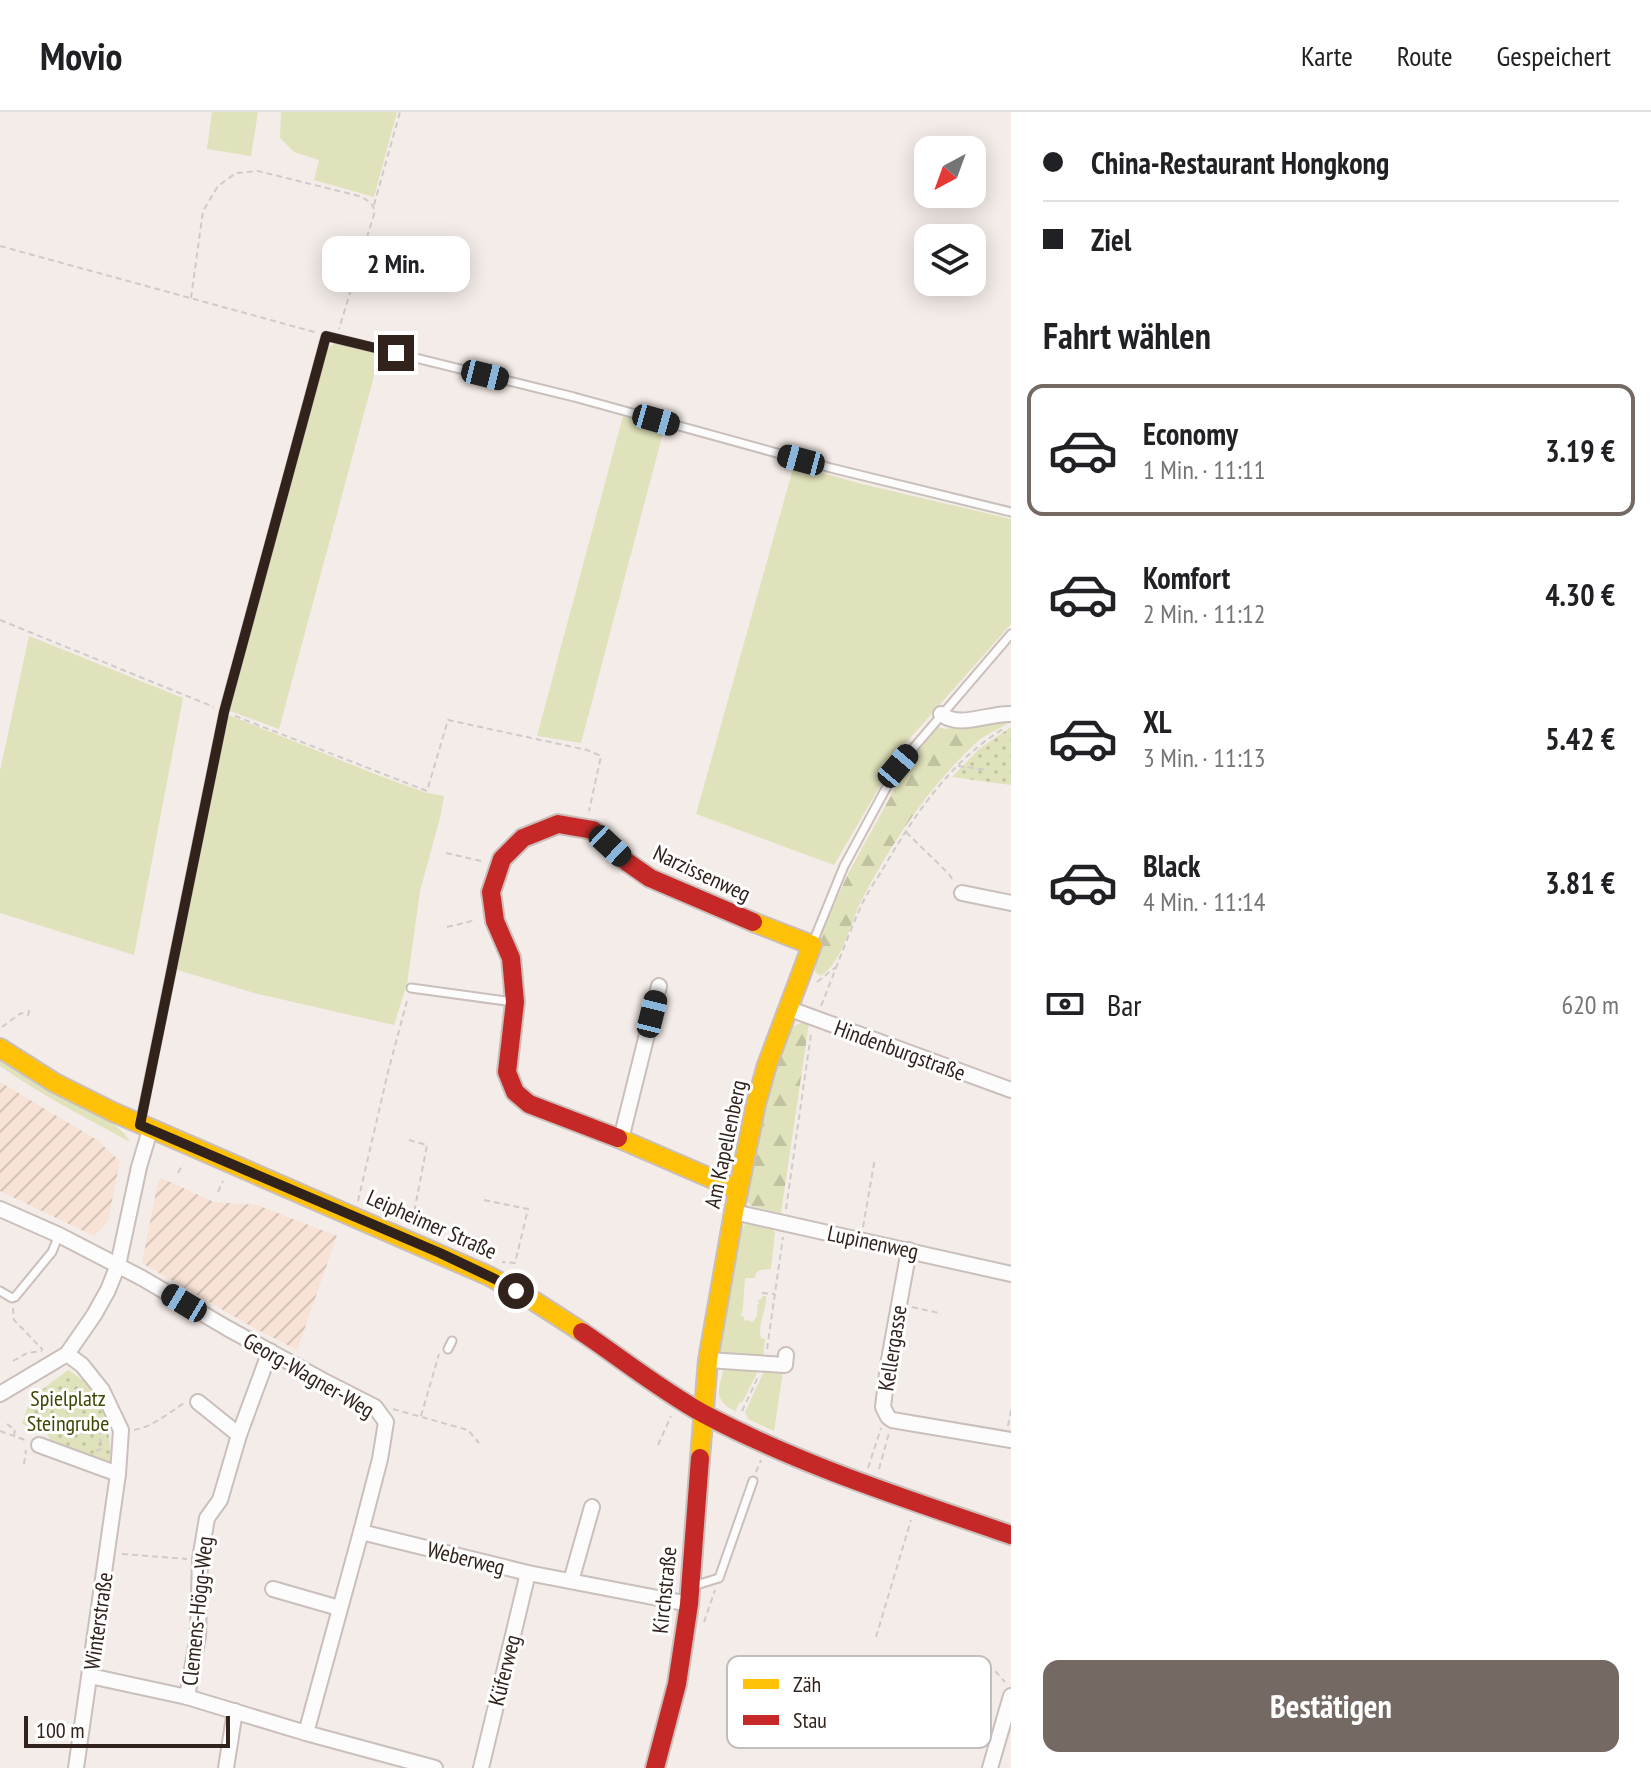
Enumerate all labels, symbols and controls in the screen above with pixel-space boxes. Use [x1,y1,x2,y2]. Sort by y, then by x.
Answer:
text: Movio [40,31,122,80]
text: Karte [1301,37,1353,74]
text: Route [1397,37,1452,74]
text: Gespeichert [1496,37,1611,74]
north arrow [914,136,986,208]
map controls [914,136,986,296]
text: China-Restaurant Hongkong [1091,143,1389,182]
text: Ziel [1091,220,1131,259]
button: layers [914,224,986,296]
callout: 2 Min. [322,237,470,293]
text: 2 Min. [367,247,425,280]
text: Fahrt wählen [1043,312,1211,359]
route end [378,335,414,371]
car [459,358,511,392]
car [630,402,682,438]
icon: car [1047,414,1119,486]
text: Economy [1143,414,1238,453]
text: 3.19 € [1545,431,1615,470]
car [775,442,827,478]
text: 1 Min. · 11:11 [1143,453,1265,486]
icon: car [1047,558,1119,630]
text: Komfort [1143,558,1230,597]
text: 4.30 € [1545,575,1615,614]
text: 2 Min. · 11:12 [1143,597,1265,630]
icon: car [1047,702,1119,774]
text: XL [1143,702,1172,741]
text: 5.42 € [1545,719,1615,758]
car [873,740,923,792]
text: 3 Min. · 11:13 [1143,741,1265,774]
car [584,821,636,871]
street label: Narzissenweg [649,838,755,908]
icon: car [1047,846,1119,918]
text: Black [1143,846,1200,885]
text: 3.81 € [1545,863,1615,902]
text: 4 Min. · 11:14 [1143,885,1265,918]
icon: cash [1043,982,1087,1026]
text: Bar [1107,985,1141,1024]
car [635,988,669,1040]
text: 620 m [1561,988,1619,1021]
street label: Hindenburgstraße [831,1013,969,1087]
street label: Am Kapellenberg [698,1077,752,1211]
street label: Leipheimer Straße [363,1183,501,1265]
street label: Lupinenweg [825,1219,921,1265]
route start [498,1273,534,1309]
car [157,1280,211,1326]
street label: Kellergasse [871,1303,913,1393]
street label: Georg-Wagner-Weg [238,1326,380,1424]
park label: Spielplatz Steingrube [27,1384,109,1437]
street label: Clemens-Högg-Weg [175,1535,219,1687]
street label: Weberweg [424,1535,508,1581]
street label: Kirchstraße [646,1545,682,1635]
street label: Winterstraße [77,1570,119,1672]
street label: Küferweg [482,1632,526,1708]
legend [727,1656,991,1748]
button: Bestätigen [1043,1660,1619,1752]
text: Zäh [793,1670,821,1698]
text: Stau [793,1706,827,1734]
scale bar [24,1712,230,1748]
text: 100 m [36,1716,85,1744]

